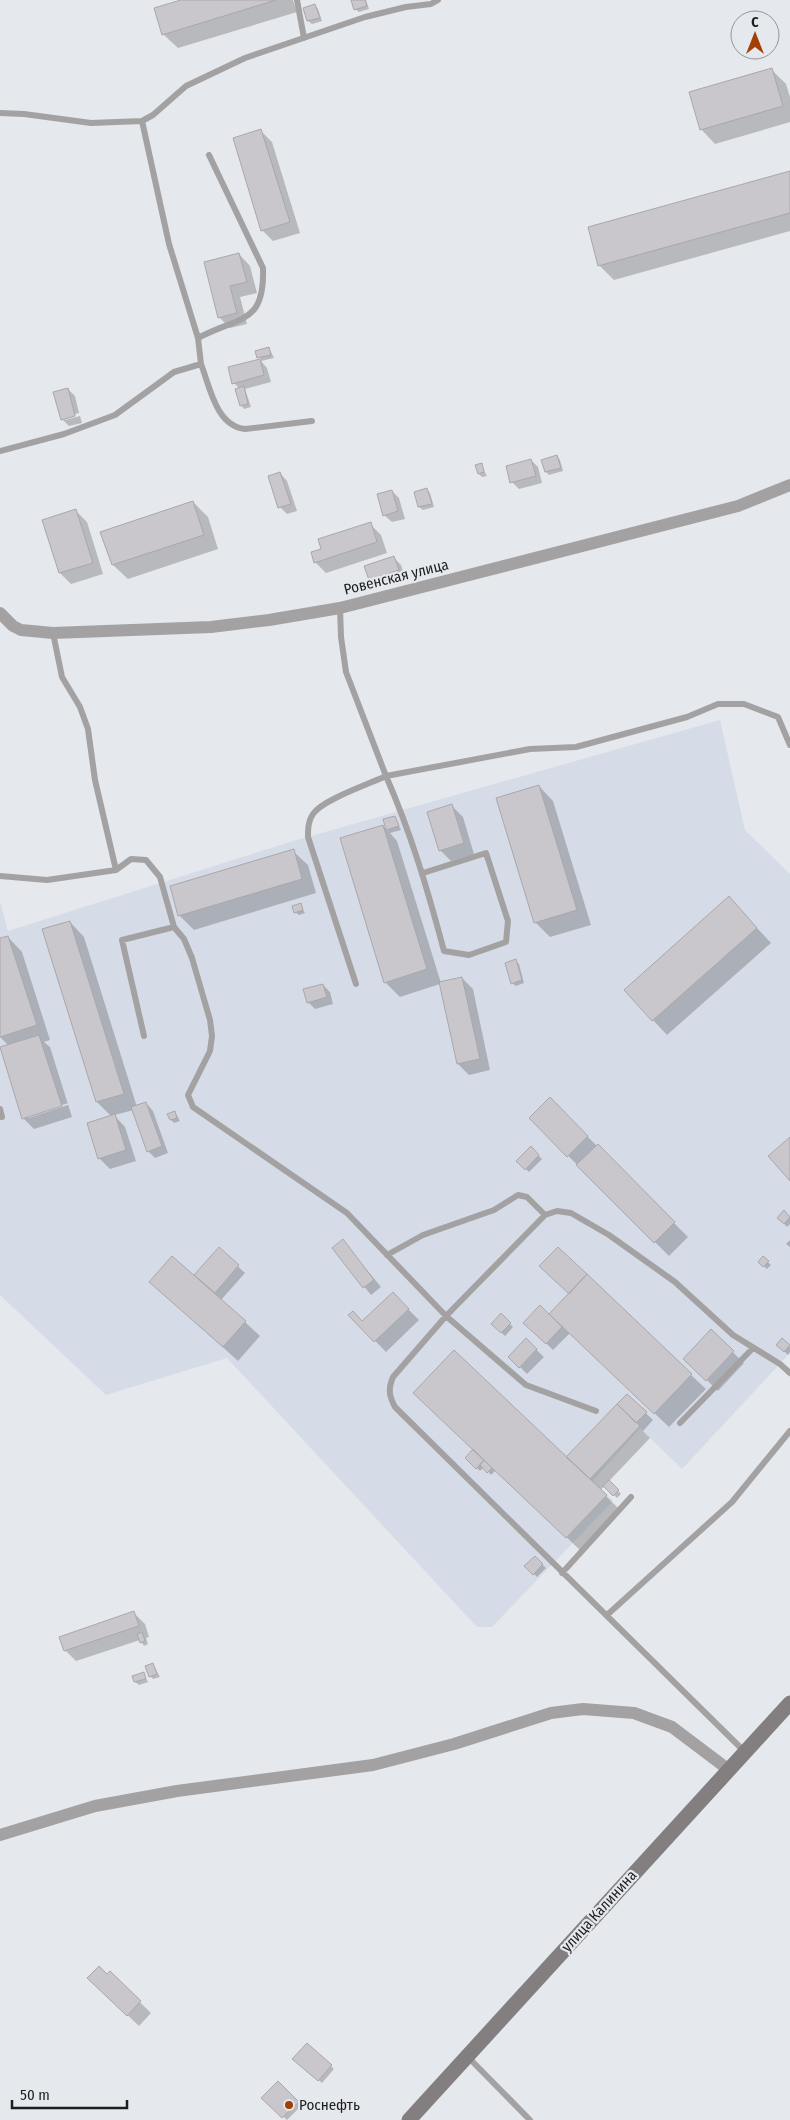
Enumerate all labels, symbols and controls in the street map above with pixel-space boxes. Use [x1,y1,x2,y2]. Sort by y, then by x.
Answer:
north arrow [730,10,780,60]
text: С [751,14,759,31]
street label: Ровенская улица [342,555,450,599]
street label: улица Калинина [558,1867,640,1955]
scale bar [12,2078,128,2110]
text: 50 m [20,2086,50,2104]
place label: Роснефть [299,2096,360,2114]
marker: Роснефть [283,2099,295,2111]

